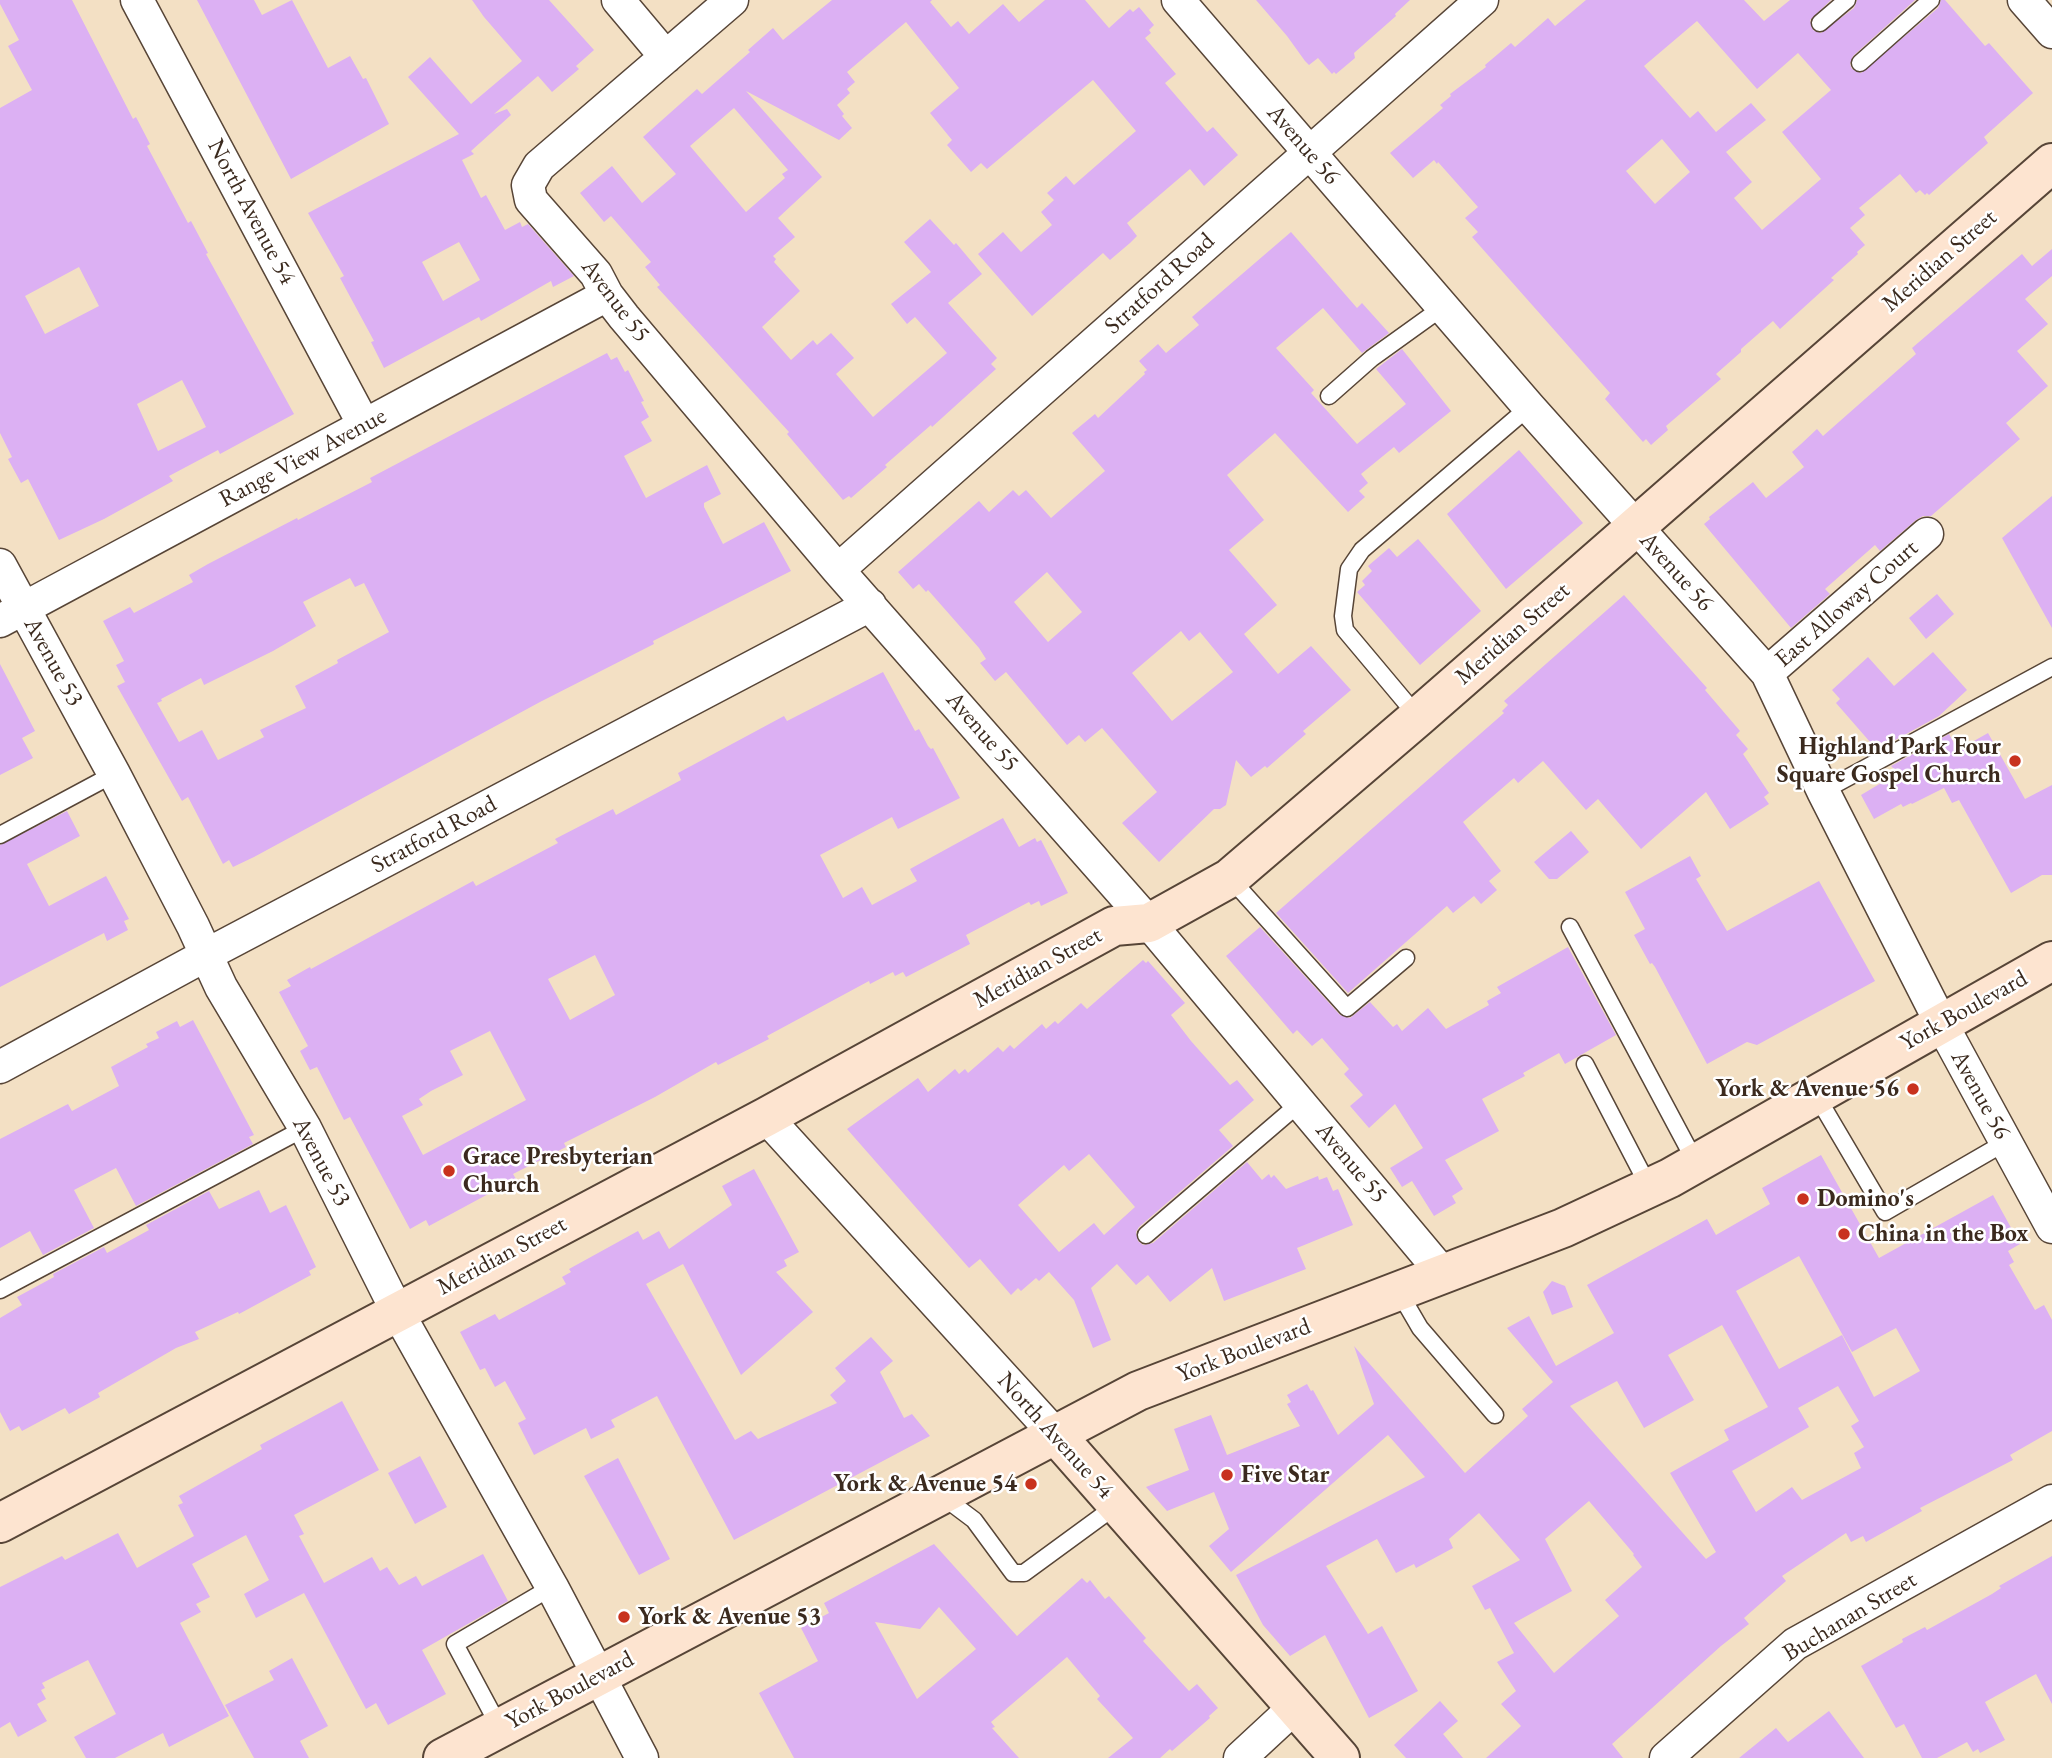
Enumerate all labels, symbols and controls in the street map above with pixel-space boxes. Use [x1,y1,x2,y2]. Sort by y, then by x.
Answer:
street label: Avenue 56 [1260,99,1346,191]
street label: North Avenue 54 [201,134,301,290]
street label: Meridian Street [1877,203,2003,319]
street label: Stratford Road [1099,227,1221,341]
street label: Avenue 55 [574,254,656,348]
street label: Range View Avenue [215,402,391,514]
street label: Avenue 56 [1633,526,1719,618]
street label: East Alloway Court [1770,534,1924,674]
street label: Meridian Street [1450,576,1576,692]
street label: Avenue 53 [17,613,89,711]
street label: Avenue 55 [939,686,1025,778]
place label: Highland Park Four Square Gospel Church [1777,733,2001,789]
marker: Highland Park Four Square Gospel Church [2007,753,2023,769]
street label: Stratford Road [366,790,502,880]
street label: Meridian Street [969,921,1107,1015]
street label: York Boulevard [1895,964,2033,1058]
street label: Avenue 56 [1944,1046,2016,1144]
place label: York & Avenue 56 [1716,1075,1899,1103]
marker: York & Avenue 56 [1905,1081,1921,1097]
street label: Avenue 53 [286,1113,356,1211]
street label: Avenue 55 [1309,1117,1393,1209]
place label: Grace Presbyterian Church [463,1143,653,1199]
marker: Grace Presbyterian Church [441,1163,457,1179]
place label: Domino's [1817,1185,1914,1213]
marker: Domino's [1795,1191,1811,1207]
street label: Meridian Street [432,1210,572,1302]
place label: China in the Box [1858,1220,2028,1248]
marker: China in the Box [1836,1226,1852,1242]
street label: York Boulevard [1173,1312,1315,1390]
street label: North Avenue 54 [991,1367,1119,1505]
place label: Five Star [1241,1461,1329,1489]
marker: Five Star [1219,1467,1235,1483]
place label: York & Avenue 54 [834,1470,1017,1498]
marker: York & Avenue 54 [1023,1476,1039,1492]
street label: Buchanan Street [1778,1566,1922,1668]
place label: York & Avenue 53 [638,1603,821,1631]
marker: York & Avenue 53 [616,1609,632,1625]
street label: York Boulevard [501,1645,639,1737]

